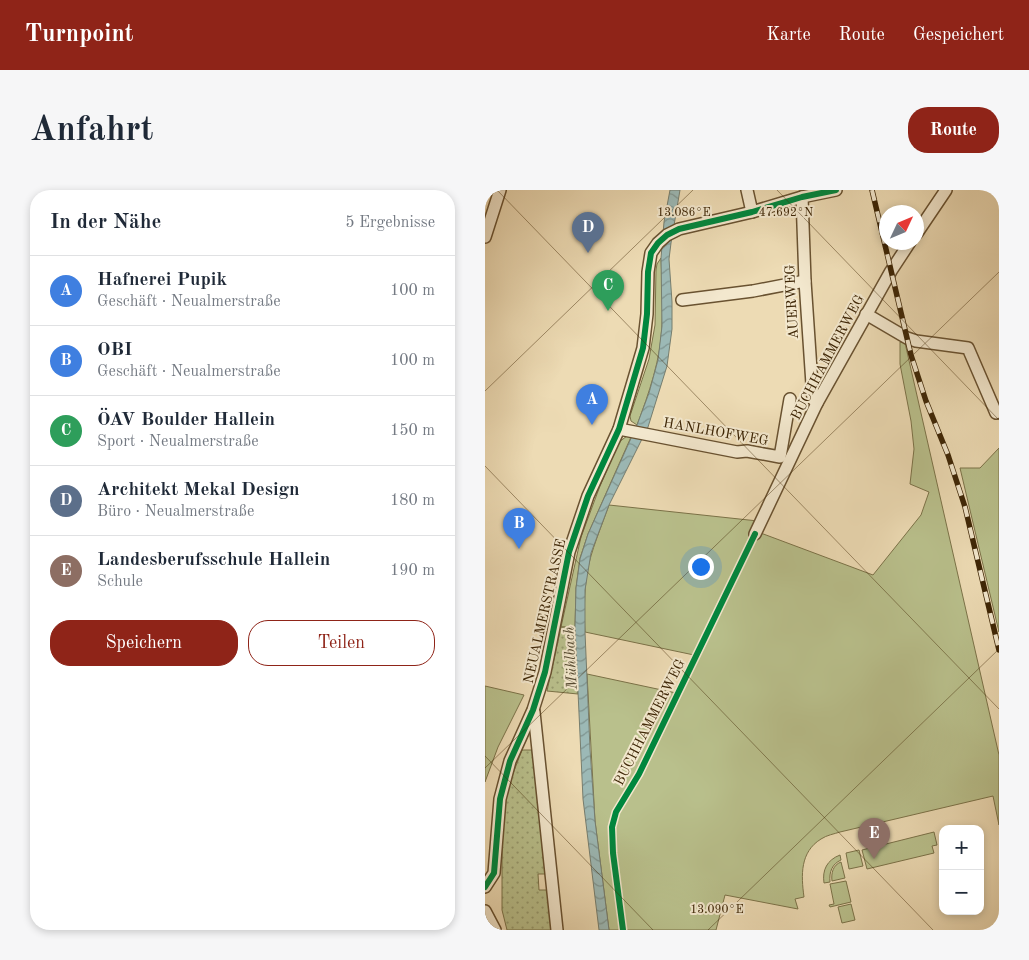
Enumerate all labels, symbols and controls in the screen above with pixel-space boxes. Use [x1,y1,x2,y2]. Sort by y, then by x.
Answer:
text: Turnpoint [25,23,133,47]
text: Karte [766,26,811,44]
text: Route [839,26,885,44]
text: Gespeichert [913,26,1004,44]
button: Route [908,107,999,153]
text: Anfahrt [30,113,153,148]
north arrow [879,205,924,250]
text: 13.086°E [657,207,711,219]
text: 47.692°N [759,207,813,219]
text: In der Nähe [50,212,161,233]
pin: D [572,212,604,253]
text: 5 Ergebnisse [345,215,435,231]
street label: AUERWEG [783,264,801,340]
pin: C [592,270,624,311]
text: Hafnerei Pupik [97,271,227,290]
text: A [60,283,72,299]
text: 100 m [390,283,435,299]
street label: BUCHHAMMERWEG [789,292,867,423]
text: Geschäft · Neualmerstraße [97,294,281,310]
text: OBI [97,341,132,360]
text: B [60,353,72,369]
text: 100 m [390,353,435,369]
text: Geschäft · Neualmerstraße [97,364,281,380]
pin: A [576,384,608,425]
text: ÖAV Boulder Hallein [97,411,275,430]
street label: HANLHOFWEG [662,416,770,448]
text: C [61,423,71,439]
text: 150 m [390,423,435,439]
text: Sport · Neualmerstraße [97,434,259,450]
text: Architekt Mekal Design [97,481,300,500]
text: D [60,493,72,509]
text: 180 m [390,493,435,509]
text: Büro · Neualmerstraße [97,504,254,520]
pin: B [503,508,535,549]
street label: NEUALMERSTRASSE [522,538,568,685]
text: Landesberufsschule Hallein [97,551,330,570]
your location [688,554,714,580]
text: E [60,563,72,579]
text: 190 m [390,563,435,579]
text: Schule [97,574,143,590]
button: Speichern [50,620,238,666]
button: Teilen [248,620,435,666]
water label: Mühlbach [562,626,581,691]
street label: BUCHHAMMERWEG [612,657,688,788]
pin: E [858,818,890,859]
map controls [939,825,984,915]
button: + [939,825,984,870]
button: − [939,870,984,915]
text: 13.090°E [690,904,744,916]

